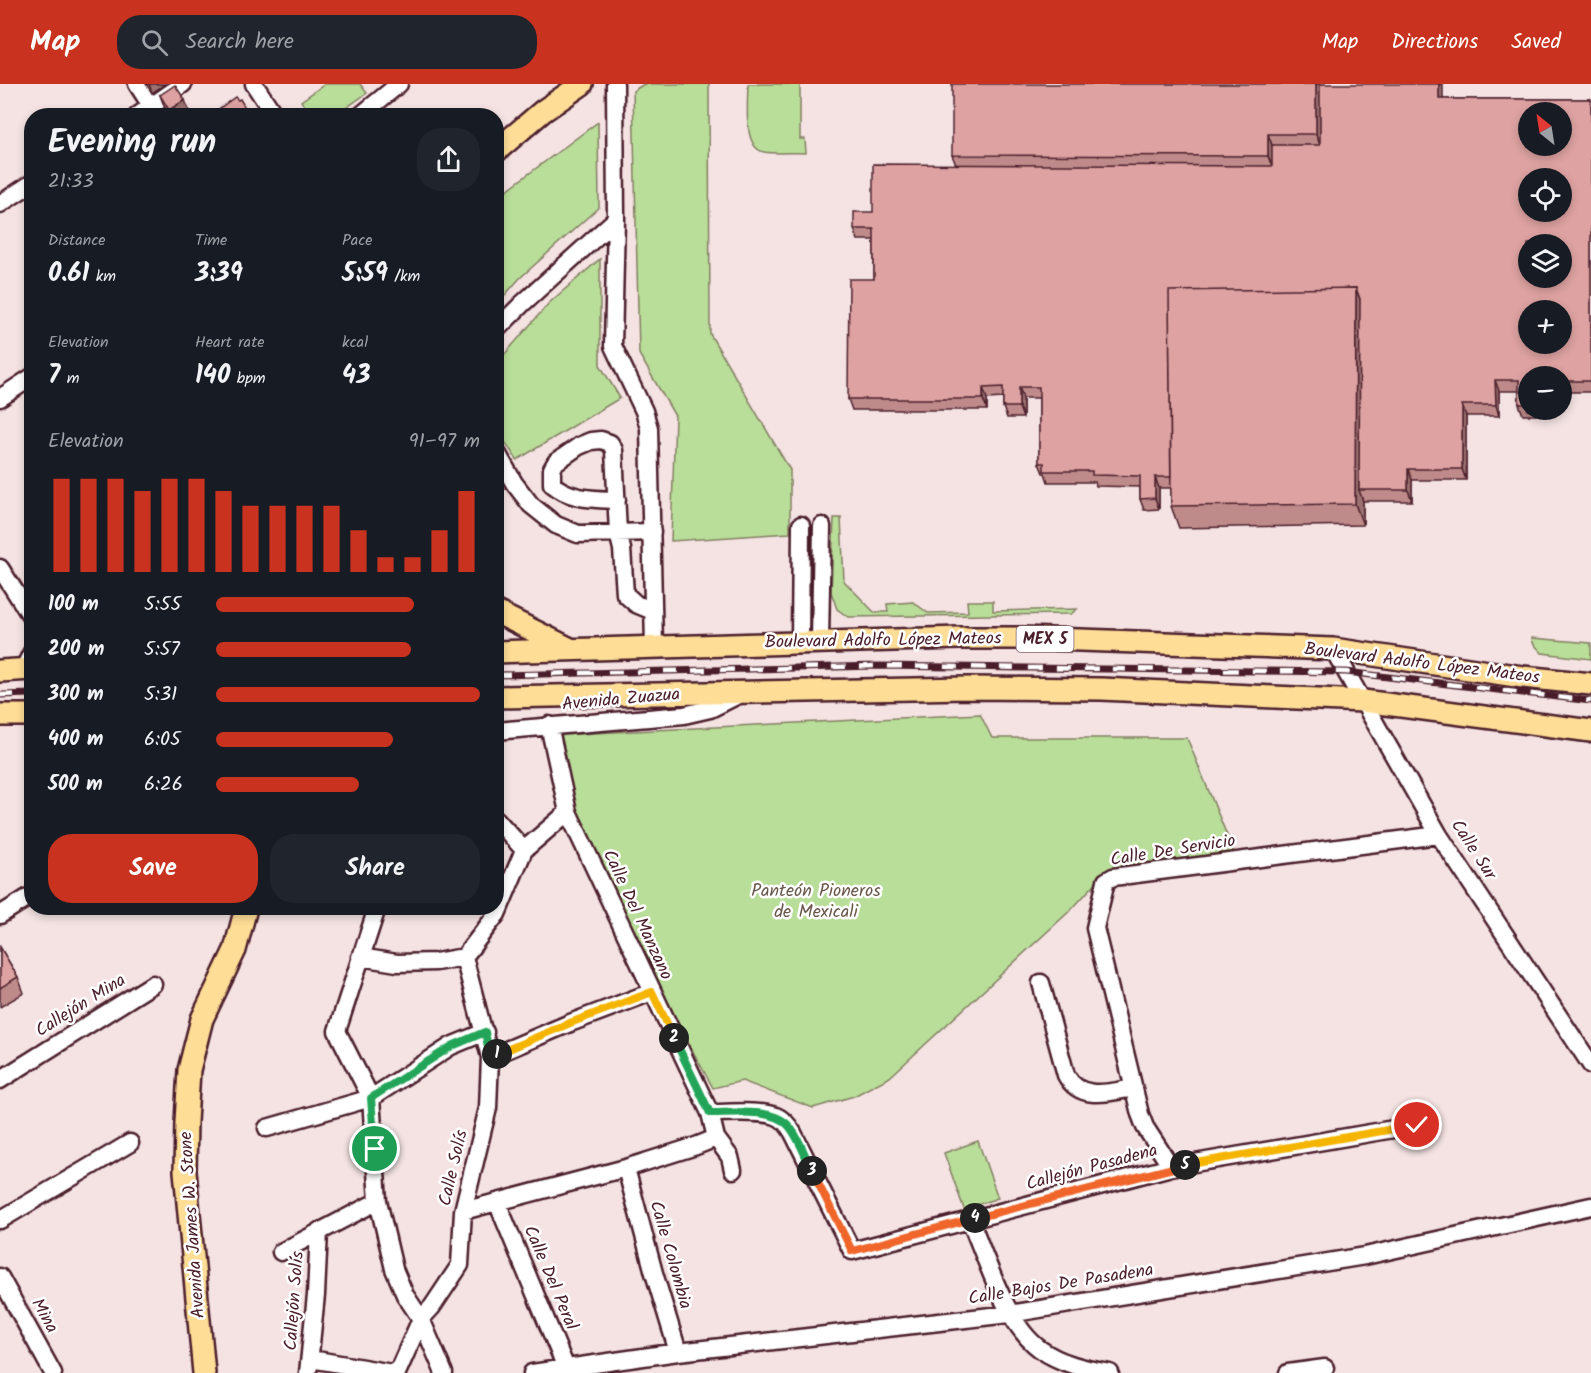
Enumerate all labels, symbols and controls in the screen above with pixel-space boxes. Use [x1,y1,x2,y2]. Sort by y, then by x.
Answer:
search box [117,15,537,69]
text: Map [30,20,81,65]
text: Search here [186,25,294,60]
icon: search [138,26,171,59]
text: Map [1322,26,1358,59]
text: Directions [1391,26,1478,59]
text: Saved [1511,26,1561,59]
north arrow [1518,102,1572,156]
map controls [1518,102,1572,420]
text: Evening run [48,117,216,170]
button: share [417,128,480,191]
text: 21:33 [48,166,94,198]
button: locate [1518,168,1572,222]
text: Distance [48,228,106,253]
text: Time [195,228,227,253]
text: Pace [342,228,373,253]
button: layers [1518,234,1572,288]
text: 0.61 [48,253,89,295]
text: 3:39 [195,253,243,295]
text: 5:59 [342,253,388,295]
text: km [89,264,116,289]
text: /km [388,264,420,289]
button: + [1518,300,1572,354]
text: Elevation [48,330,109,355]
text: Heart rate [195,330,265,355]
text: kcal [342,330,368,355]
text: 7 [48,355,60,397]
text: 140 [195,355,230,397]
text: 43 [342,355,370,397]
text: m [60,366,79,391]
text: bpm [230,366,266,391]
button: − [1518,366,1572,420]
text: Elevation [48,426,124,458]
text: 91–97 m [409,426,480,458]
text: 100 m [48,589,99,621]
text: 5:55 [144,589,181,621]
street label: Boulevard Adolfo López Mateos [764,624,1002,658]
road number: MEX 5 [1016,626,1074,652]
text: 200 m [48,634,104,666]
text: 5:57 [144,634,180,666]
street label: Boulevard Adolfo López Mateos [1303,635,1542,693]
text: 300 m [48,679,104,711]
text: 5:31 [144,679,177,711]
street label: Avenida Zuazua [561,680,681,720]
text: 400 m [48,724,104,756]
text: 6:05 [144,724,181,756]
text: 500 m [48,769,103,801]
text: 6:26 [144,769,183,801]
street label: Calle Sur [1442,814,1504,887]
street label: Calle De Servicio [1108,827,1238,875]
button: Save [48,834,258,903]
button: Share [270,834,480,903]
street label: Calle Del Manzano [594,845,680,985]
park label: Panteón Pioneros de Mexicali [751,877,881,927]
street label: Callejón Mina [30,967,132,1045]
pin: 2 [659,1023,689,1053]
text: 2 [669,1025,679,1050]
pin: 1 [482,1039,512,1069]
text: 1 [495,1041,499,1066]
pin [1391,1099,1442,1150]
icon: check [1400,1108,1433,1141]
pin [349,1123,400,1174]
street label: Calle Solís [431,1127,477,1209]
street label: Avenida James W. Stone [172,1131,214,1319]
icon: arrive [358,1132,391,1165]
street label: Callejón Pasadena [1023,1137,1161,1199]
pin: 5 [1170,1150,1200,1180]
text: 5 [1181,1152,1189,1177]
pin: 3 [797,1156,827,1186]
text: 3 [808,1158,816,1183]
street label: Calle Colombia [641,1197,699,1313]
pin: 4 [960,1203,990,1233]
text: 4 [971,1205,979,1230]
street label: Calle Del Peral [515,1221,585,1335]
street label: Callejón Solís [277,1250,313,1352]
street label: Calle Bajos De Pasadena [966,1256,1156,1314]
street label: Mina [22,1293,66,1339]

